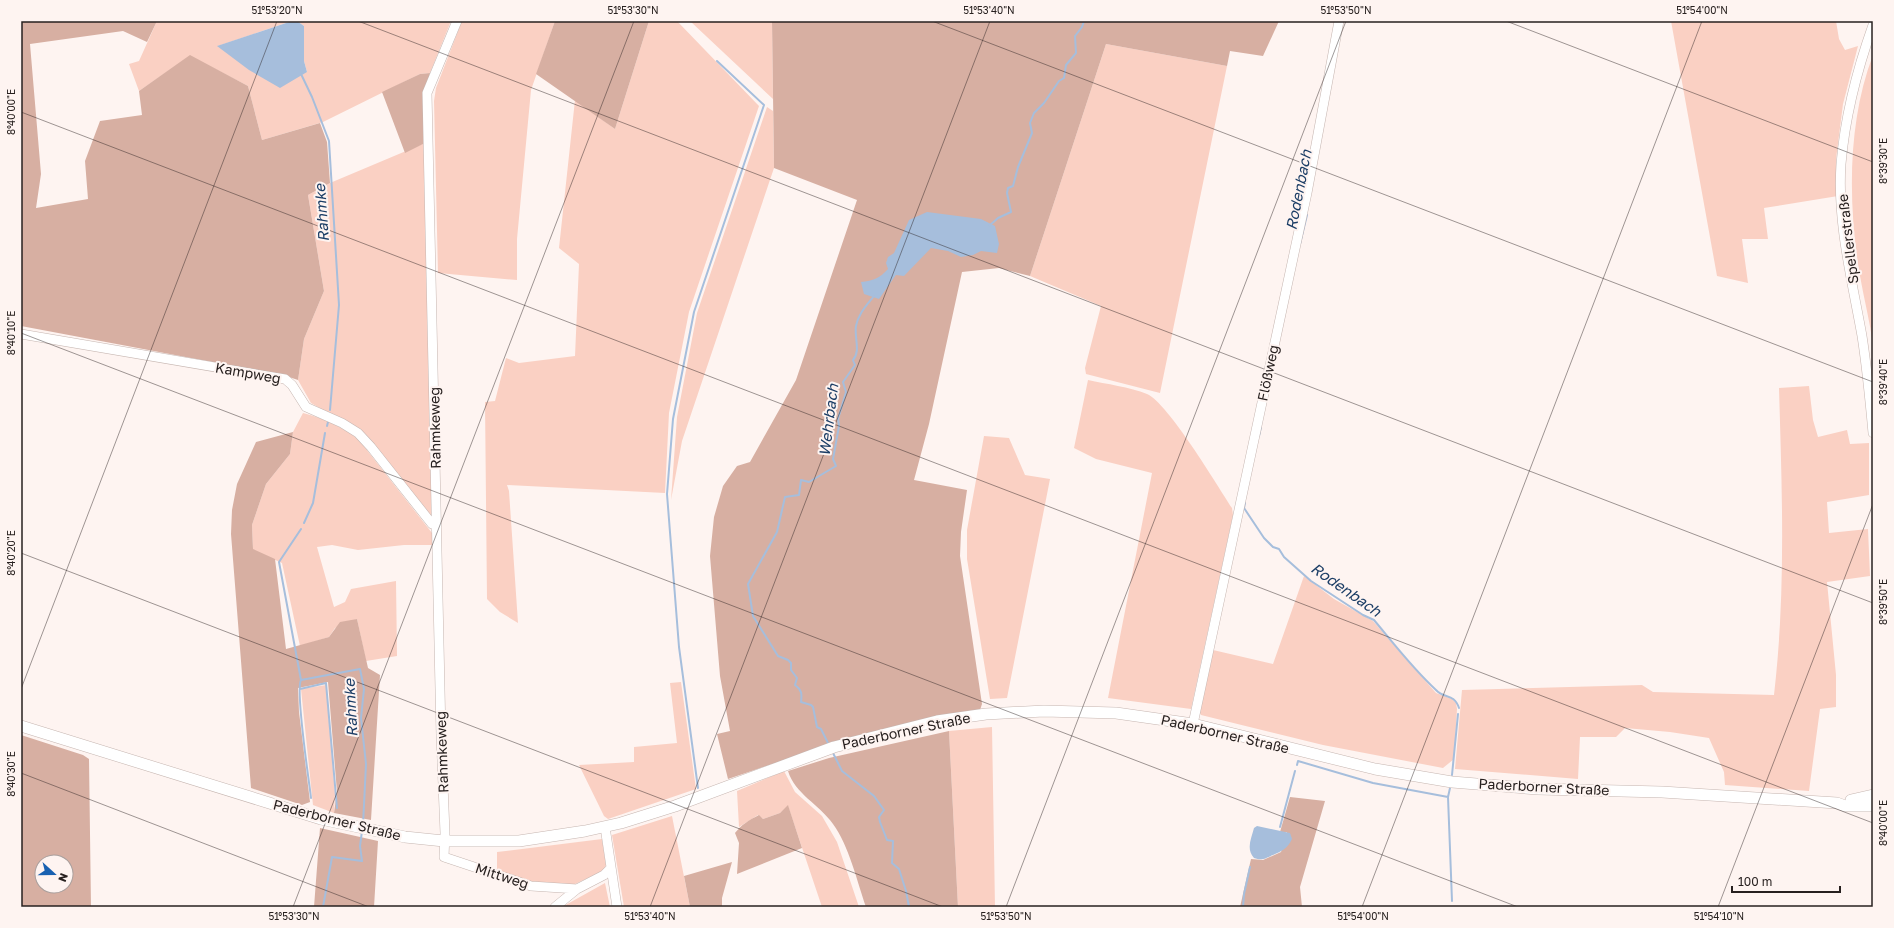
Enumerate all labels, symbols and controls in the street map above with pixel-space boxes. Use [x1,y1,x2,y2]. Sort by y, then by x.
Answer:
text: 51°53'20"N [251,4,303,16]
text: 51°53'30"N [607,4,659,16]
text: 51°53'40"N [963,4,1015,16]
text: 51°53'50"N [1320,4,1372,16]
text: 51°54'00"N [1676,4,1728,16]
text: 8°40'00"E [5,89,17,135]
text: 8°39'30"E [1877,138,1889,184]
water label: Rodenbach [1281,147,1315,231]
water label: Rahmke [310,182,332,243]
street label: Spellerstraße [1834,193,1861,285]
text: 8°40'10"E [5,311,17,355]
street label: Flößweg [1253,343,1282,403]
street label: Kampweg [214,358,282,387]
text: 8°39'40"E [1877,359,1889,405]
water label: Wehrbach [815,382,841,457]
street label: Rahmkeweg [425,387,444,469]
text: 8°40'20"E [5,530,17,576]
water label: Rodenbach [1308,558,1386,620]
text: 8°39'50"E [1877,579,1889,625]
water label: Rahmke [339,677,361,737]
street label: Paderborner Straße [840,709,972,752]
street label: Paderborner Straße [1159,710,1291,757]
street label: Rahmkeweg [432,711,451,793]
text: 8°40'30"E [5,751,17,797]
street label: Paderborner Straße [1478,775,1610,798]
street label: Paderborner Straße [271,795,403,844]
text: 8°40'00"E [1877,800,1889,846]
north arrow [34,854,74,894]
street label: Mittweg [473,859,531,892]
scale bar [1732,868,1840,894]
text: N [56,872,71,884]
text: 100 m [1738,874,1772,889]
text: 51°53'30"N [268,910,320,922]
text: 51°53'40"N [624,910,676,922]
text: 51°53'50"N [980,910,1032,922]
text: 51°54'00"N [1337,910,1389,922]
text: 51°54'10"N [1694,910,1744,922]

